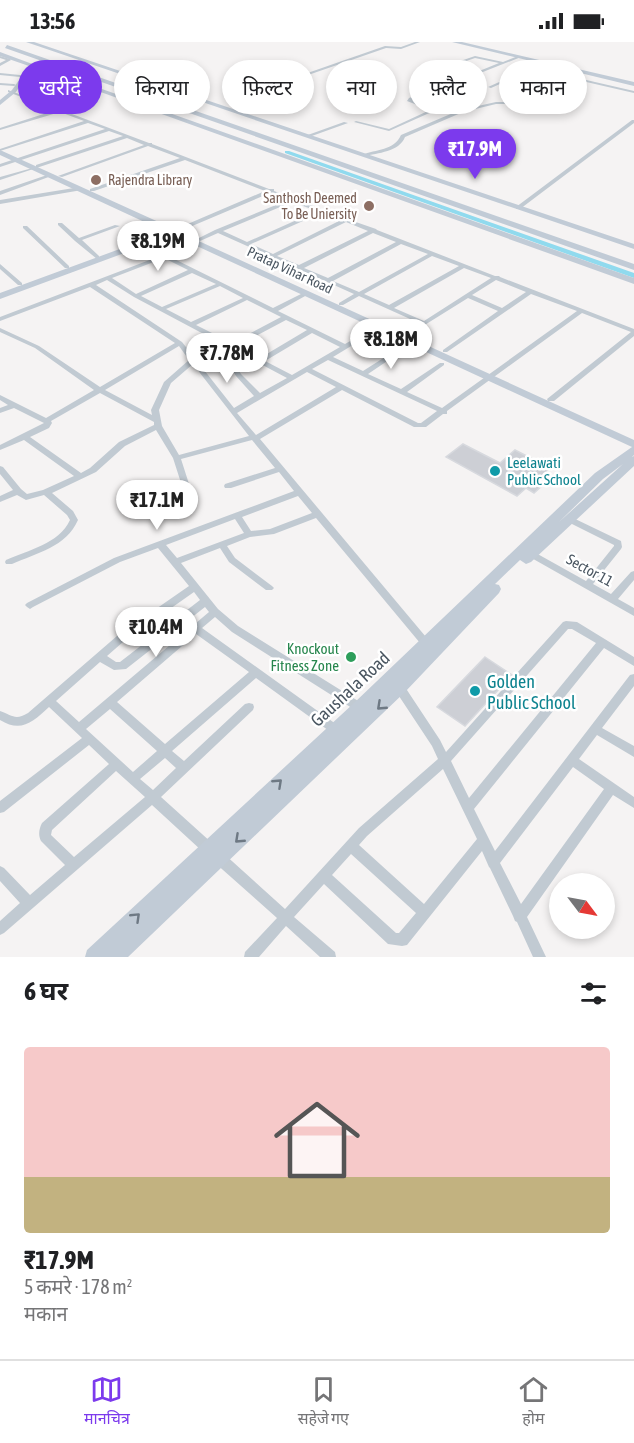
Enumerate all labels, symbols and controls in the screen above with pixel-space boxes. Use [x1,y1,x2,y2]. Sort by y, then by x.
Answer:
text: 13:56 [30,8,75,34]
chip: खरीदें [18,60,102,114]
chip: किराया [114,60,210,114]
chip: फ़िल्टर [222,60,314,114]
chip: नया [326,60,397,114]
chip: फ़्लैट [409,60,487,114]
chip: मकान [499,60,587,114]
pin: ₹17.9M [426,129,524,180]
text: ₹17.9M [448,137,502,160]
place label: Rajendra Library [108,172,193,188]
marker: Rajendra Library [89,173,103,187]
place label: Santhosh Deemed To Be Uniersity [263,190,357,222]
marker: Santhosh Deemed To Be Uniersity [362,199,376,213]
pin: ₹8.19M [109,221,207,272]
text: ₹8.19M [131,229,185,252]
street label: Pratap Vihar Road [245,243,335,297]
pin: ₹8.18M [342,319,440,370]
text: ₹8.18M [364,327,418,350]
pin: ₹7.78M [178,333,276,384]
text: ₹7.78M [200,341,254,364]
place label: Leelawati Public School [507,454,581,488]
marker: Leelawati Public School [488,464,502,478]
pin: ₹17.1M [108,480,206,531]
text: ₹17.1M [130,488,184,511]
street label: Sector 11 [564,550,616,590]
pin: ₹10.4M [107,607,205,658]
text: ₹10.4M [129,615,183,638]
place label: Knockout Fitness Zone [271,640,339,674]
street label: Gaushala Road [306,647,394,731]
marker: Knockout Fitness Zone [344,650,358,664]
place label: Golden Public School [487,671,576,713]
marker: Golden Public School [468,684,482,698]
one-way arrow [378,699,388,710]
one-way arrow [272,779,282,790]
one-way arrow [235,831,246,842]
north arrow [549,873,615,939]
map controls [549,873,615,939]
one-way arrow [129,913,140,924]
text: 6 घर [24,976,68,1006]
icon: filters [577,977,610,1010]
icon: home [263,1086,371,1194]
text: ₹17.9M [24,1245,94,1275]
text: 5 कमरे · 178 m² [24,1275,132,1298]
text: मकान [24,1302,68,1325]
tab: मानचित्र [84,1373,130,1431]
tab: सहेजे गए [298,1373,349,1431]
tab: होम [517,1373,550,1431]

